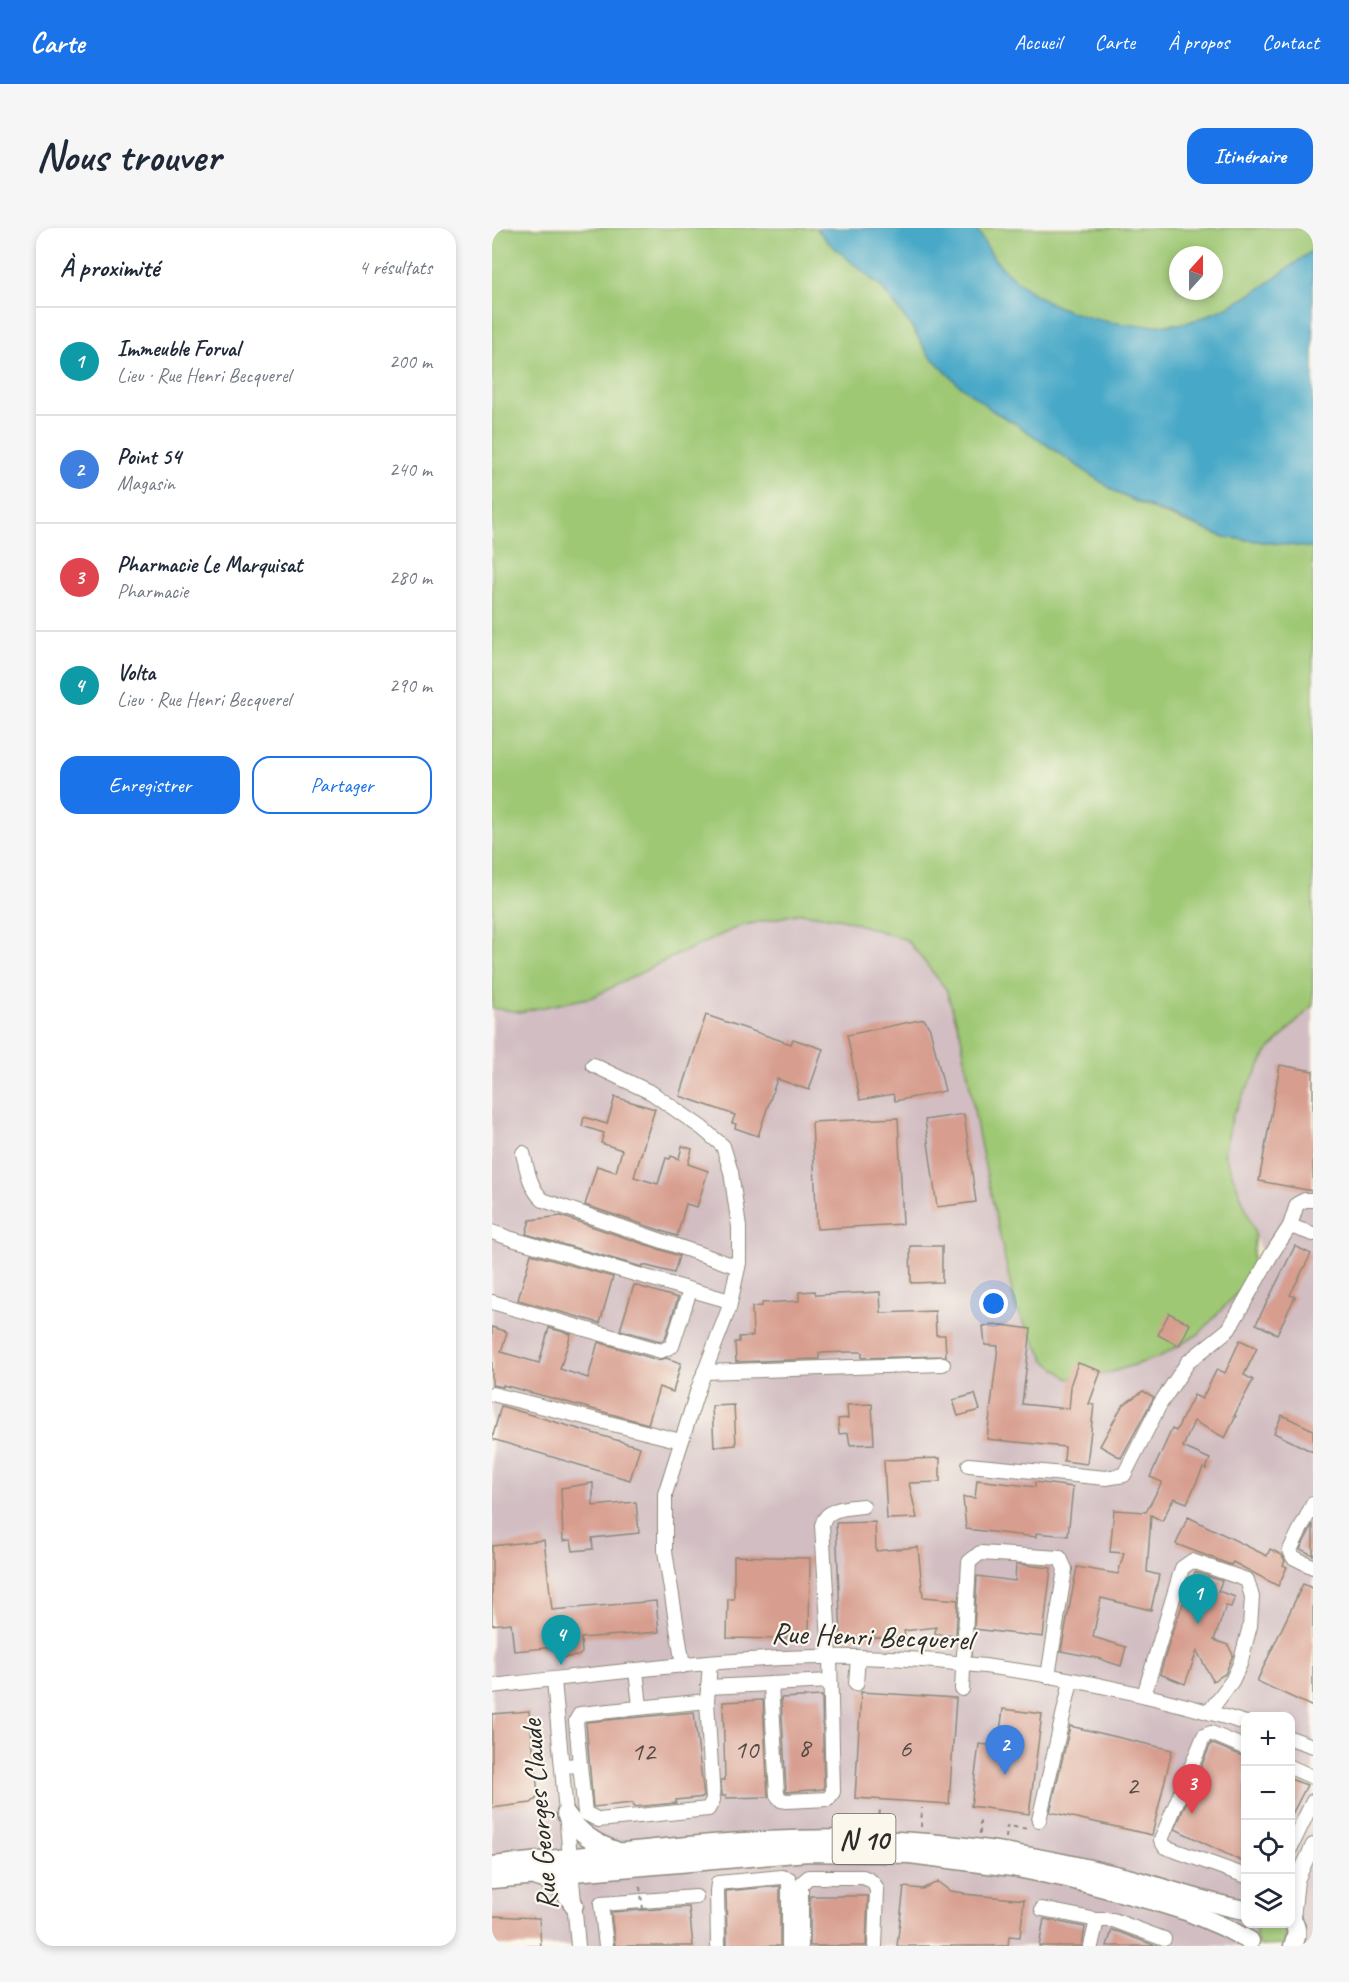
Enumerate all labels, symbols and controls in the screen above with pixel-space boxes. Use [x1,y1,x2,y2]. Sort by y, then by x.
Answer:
text: Carte [30,25,85,60]
text: Accueil [1014,29,1062,55]
text: Carte [1095,29,1135,55]
text: À propos [1168,29,1229,55]
text: Contact [1262,29,1319,55]
button: Itinéraire [1187,128,1313,184]
text: Nous trouver [36,130,220,183]
north arrow [1169,246,1223,300]
text: À proximité [60,251,159,284]
text: 4 résultats [359,255,432,280]
text: Immeuble Forval [117,335,240,363]
text: 1 [75,349,84,374]
text: 200 m [389,349,432,374]
text: Lieu · Rue Henri Becquerel [117,363,291,388]
text: Point 54 [117,443,181,471]
text: 2 [75,457,84,482]
text: 240 m [389,457,432,482]
text: Magasin [117,471,175,496]
text: Pharmacie Le Marquisat [117,551,302,579]
text: 3 [75,565,84,590]
text: 280 m [389,565,432,590]
text: Pharmacie [117,579,188,604]
text: Volta [117,659,155,687]
text: 4 [75,673,84,698]
text: 290 m [389,673,432,698]
text: Lieu · Rue Henri Becquerel [117,687,291,712]
button: Enregistrer [60,756,240,814]
button: Partager [252,756,432,814]
your location [979,1289,1008,1318]
pin: 1 [1178,1574,1218,1624]
street label: Rue Henri Becquerel [771,1613,978,1659]
pin: 4 [542,1616,580,1665]
map controls [1241,1712,1295,1928]
button: + [1241,1712,1295,1766]
street label: Rue Georges Claude [512,1716,566,1912]
pin: 2 [986,1726,1024,1775]
house number: 8 [798,1730,813,1764]
house number: 6 [899,1731,912,1765]
house number: 10 [734,1732,760,1766]
house number: 12 [631,1734,657,1768]
pin: 3 [1172,1764,1212,1814]
button: − [1241,1766,1295,1820]
house number: 2 [1126,1768,1140,1802]
road number: N 10 [832,1814,896,1864]
button: locate [1241,1820,1295,1874]
button: layers [1241,1874,1295,1928]

